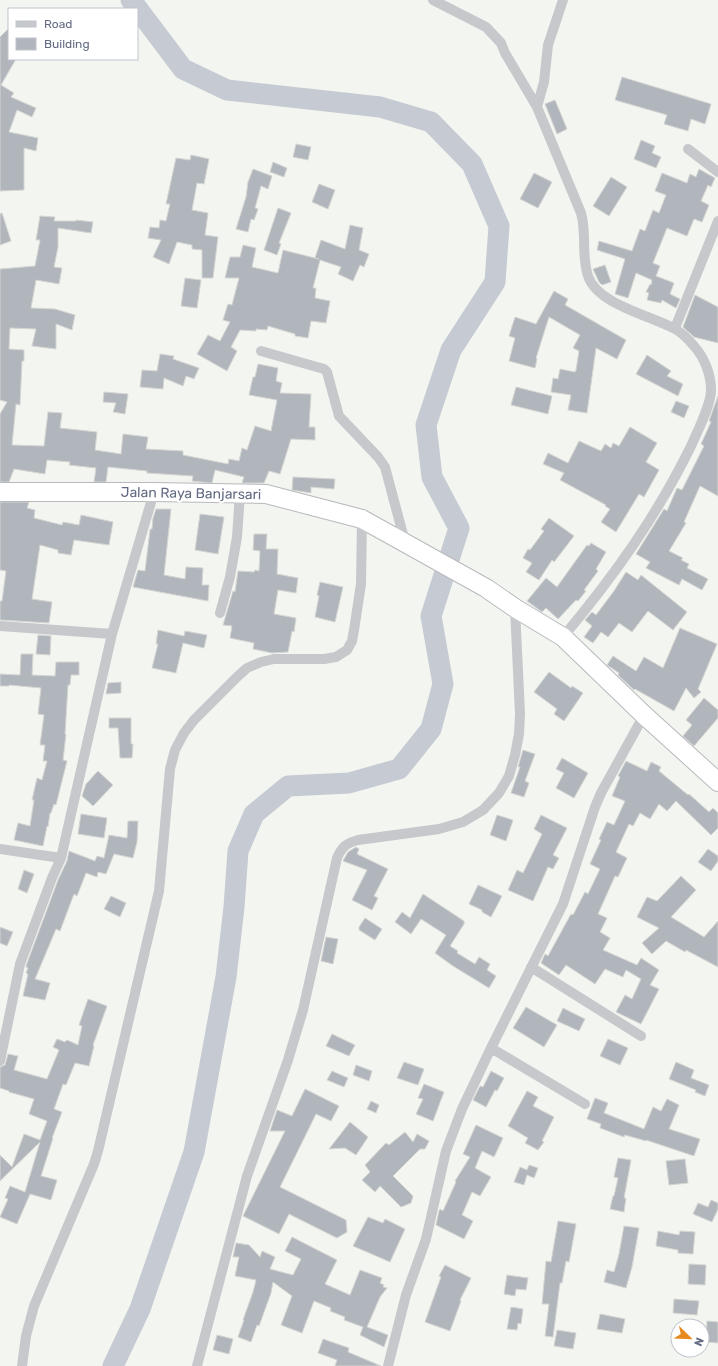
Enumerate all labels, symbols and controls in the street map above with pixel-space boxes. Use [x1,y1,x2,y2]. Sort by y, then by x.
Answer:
legend [8,8,138,60]
text: Road [44,17,72,31]
text: Building [44,37,90,51]
street label: Jalan Raya Banjarsari [121,484,261,503]
north arrow [670,1318,710,1358]
text: N [691,1336,706,1348]

